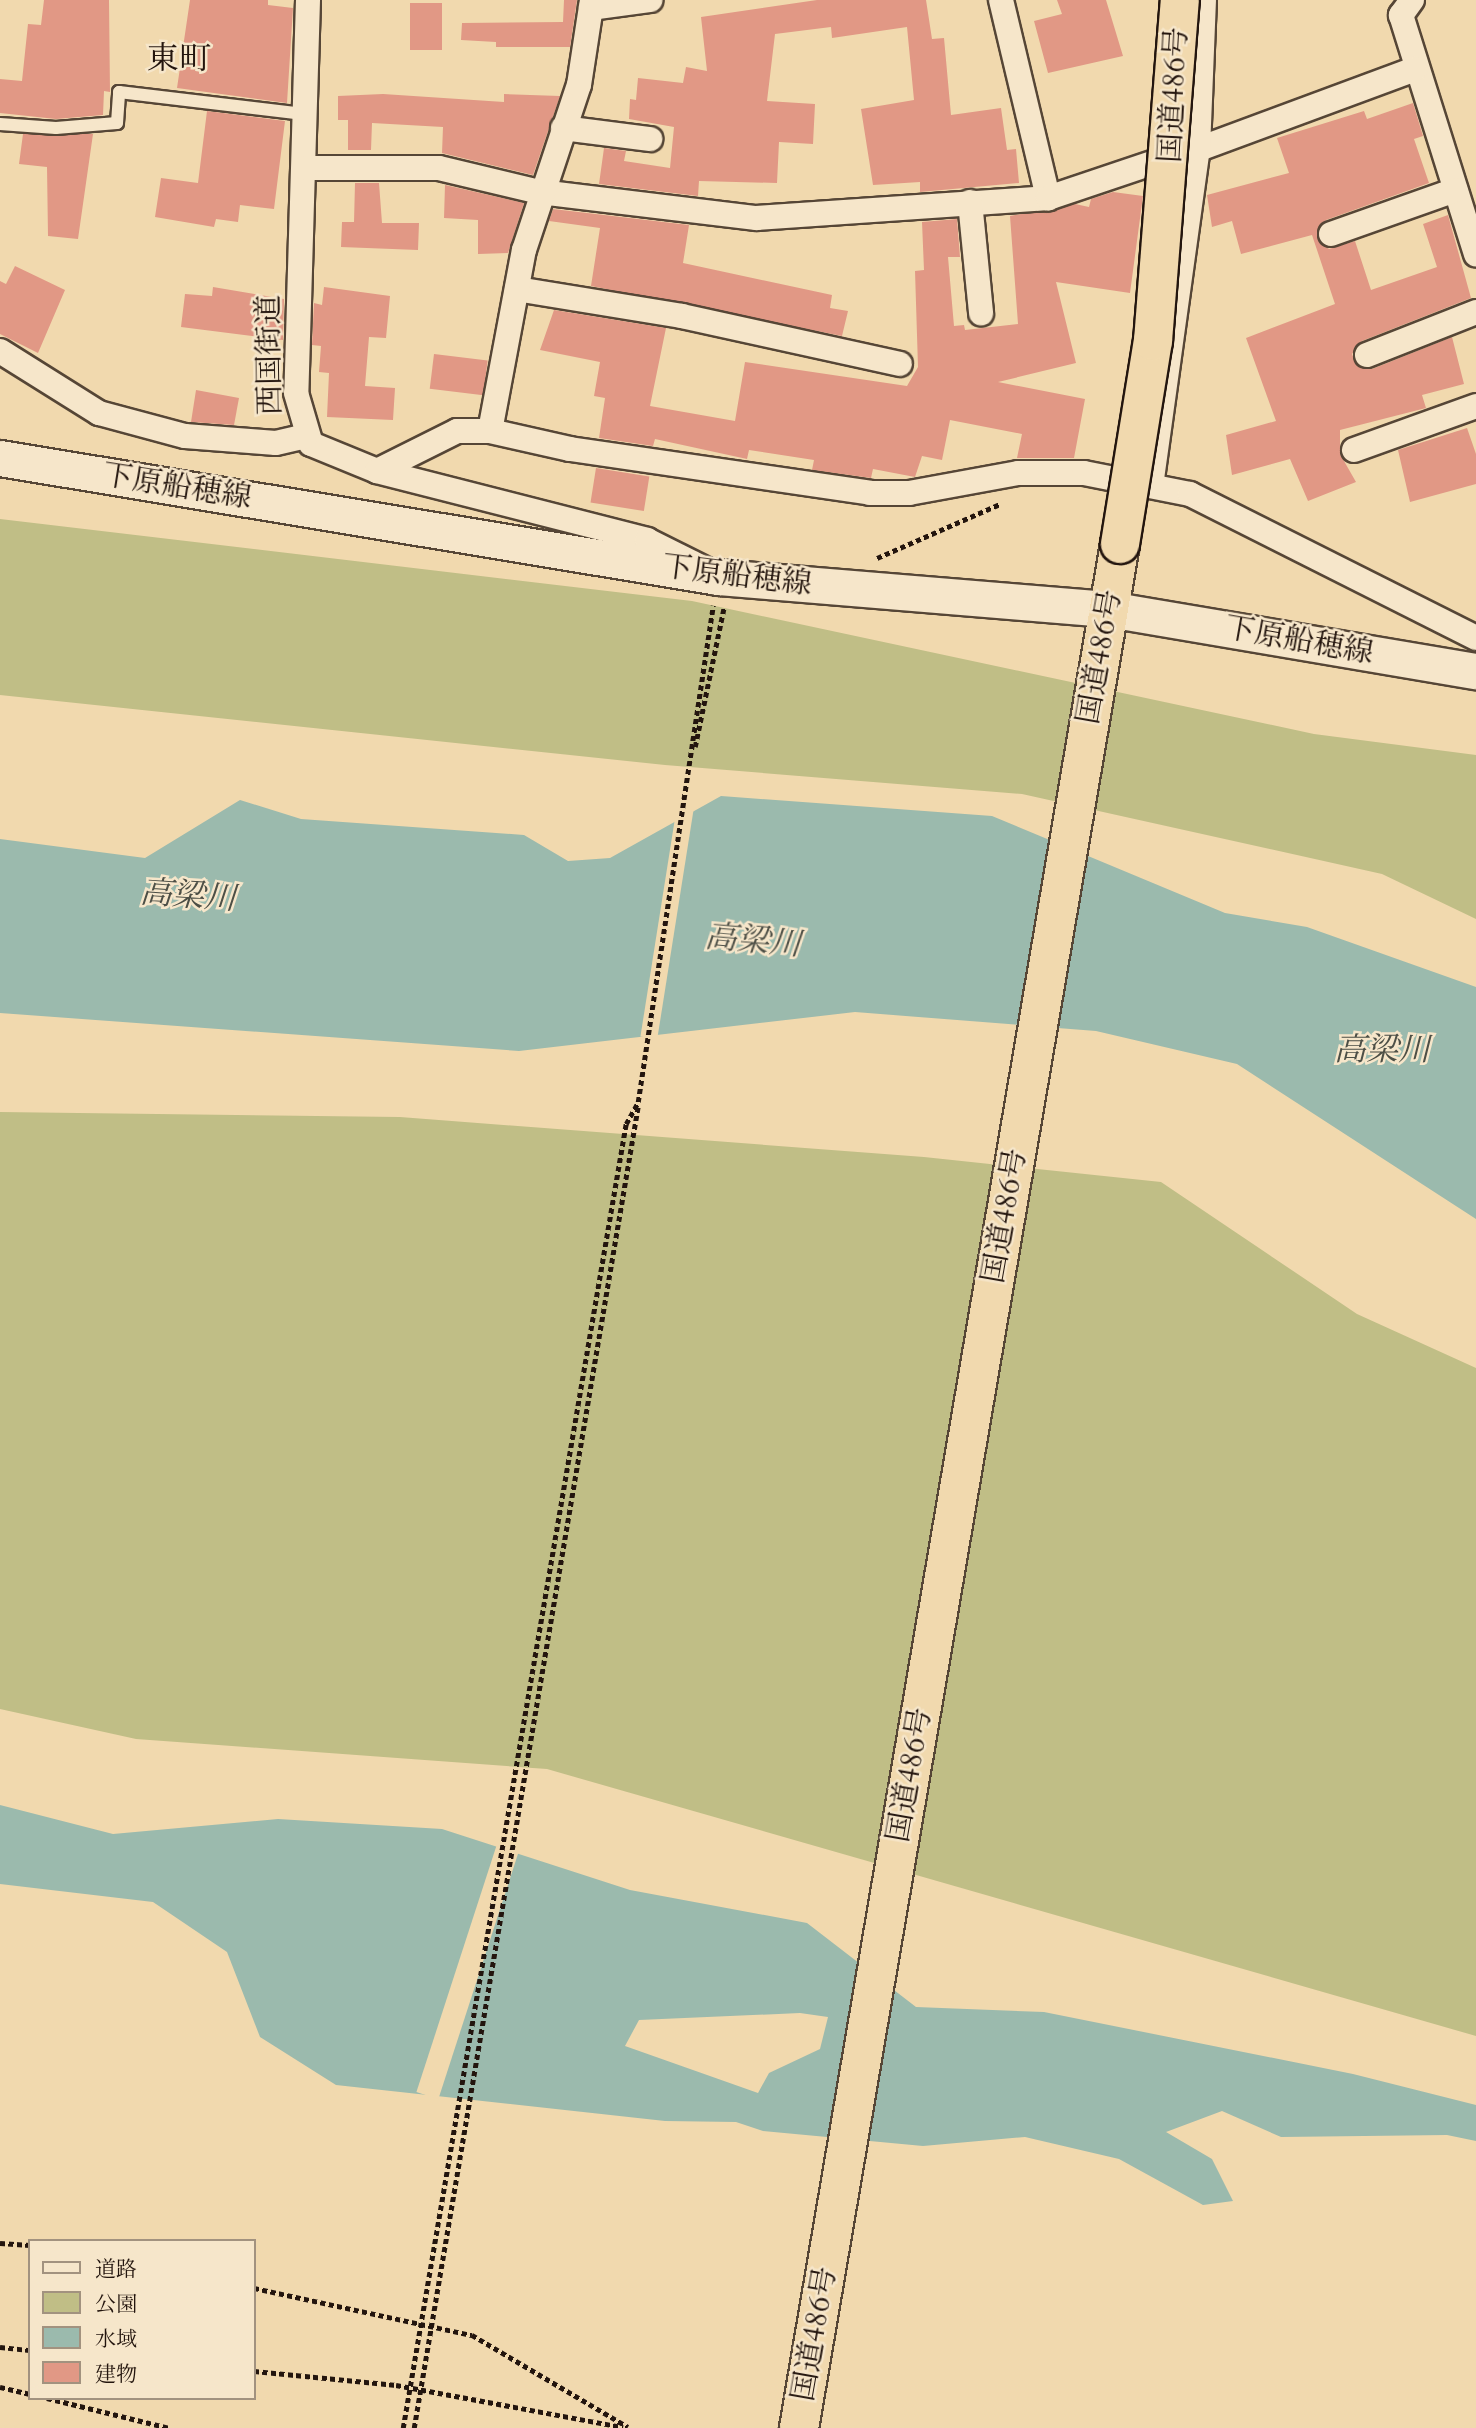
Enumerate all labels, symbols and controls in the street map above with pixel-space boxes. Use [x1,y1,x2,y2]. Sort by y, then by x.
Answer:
street label: 国道486号 [1152,26,1196,164]
district label: 東町 [147,40,211,78]
street label: 西国街道 [251,295,289,415]
street label: 下原船穂線 [100,457,254,517]
street label: 下原船穂線 [660,549,814,603]
street label: 国道486号 [1070,587,1130,727]
street label: 下原船穂線 [1222,610,1376,672]
water label: 高梁川 [139,873,237,919]
water label: 高梁川 [704,918,802,964]
water label: 高梁川 [1334,1031,1430,1069]
street label: 国道486号 [975,1146,1035,1286]
street label: 国道486号 [880,1705,940,1845]
legend [28,2239,256,2400]
text: 道路 [95,2255,137,2284]
street label: 国道486号 [785,2264,845,2404]
text: 公園 [95,2290,137,2319]
text: 水域 [95,2325,137,2354]
text: 建物 [95,2360,137,2389]

